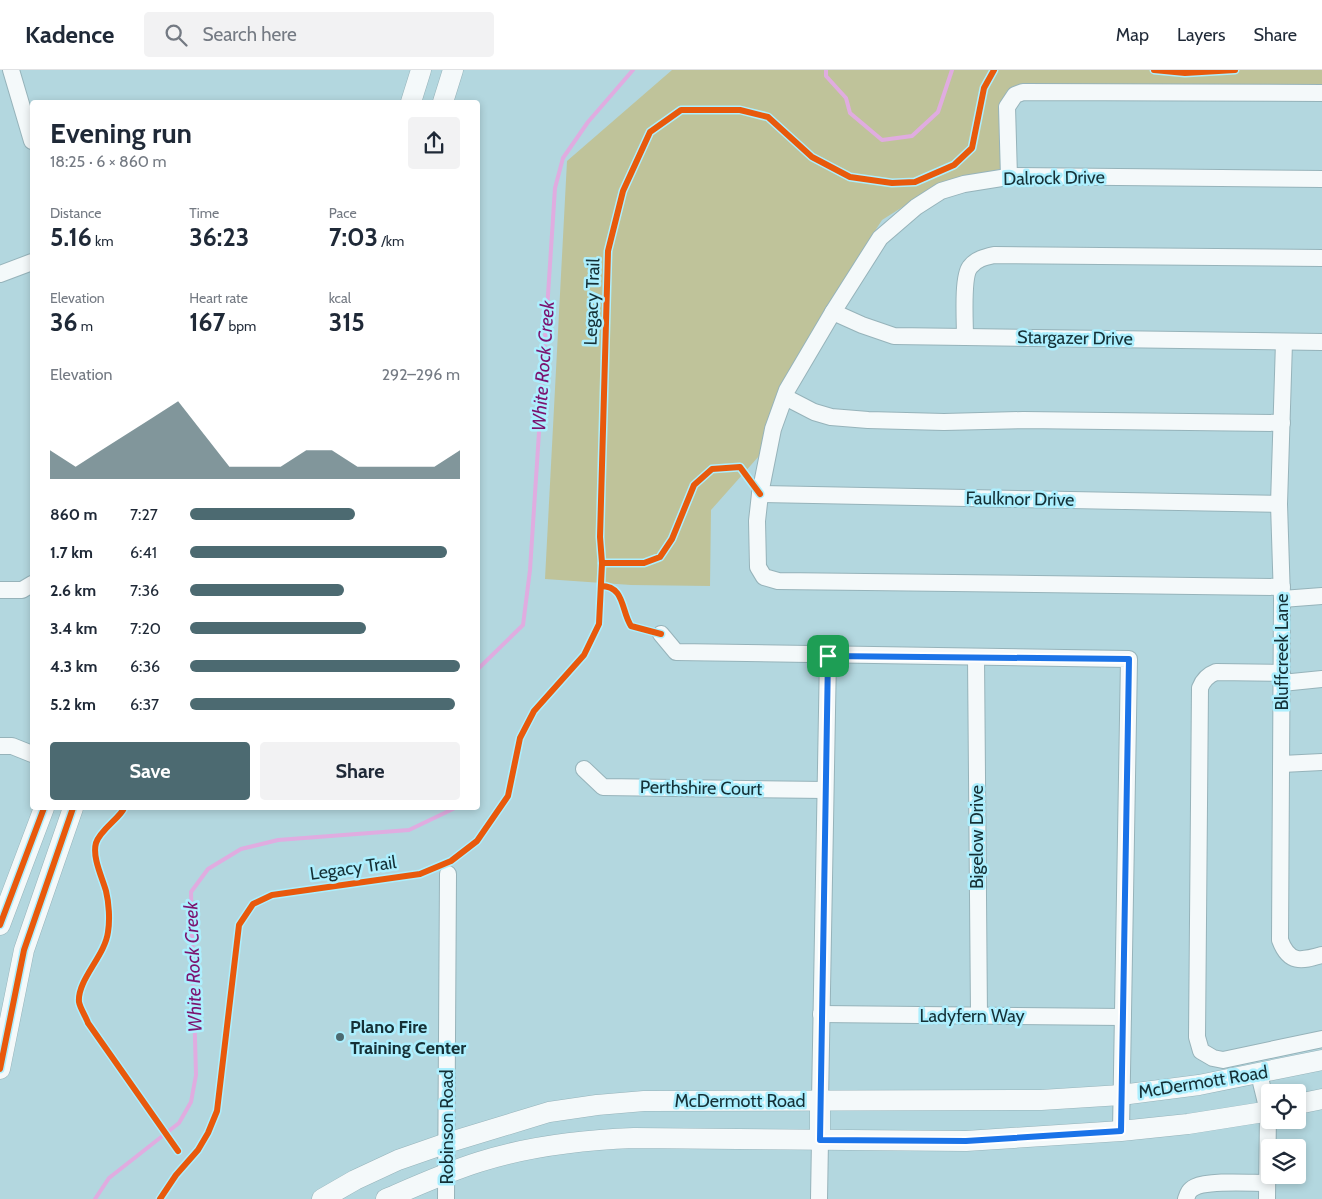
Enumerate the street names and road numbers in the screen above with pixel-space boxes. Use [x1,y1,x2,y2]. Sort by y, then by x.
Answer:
street label: Dalrock Drive [1003,166,1105,190]
street label: Legacy Trail [579,257,605,346]
street label: Stargazer Drive [1017,326,1133,350]
street label: Faulknor Drive [965,487,1075,511]
street label: Bluffcreek Lane [1271,593,1293,711]
street label: Perthshire Court [640,776,762,800]
street label: Bigelow Drive [966,785,988,889]
street label: Legacy Trail [308,851,398,885]
street label: Ladyfern Way [919,1005,1025,1027]
street label: McDermott Road [1137,1061,1269,1103]
street label: Robinson Road [436,1070,458,1184]
street label: McDermott Road [674,1090,806,1112]

